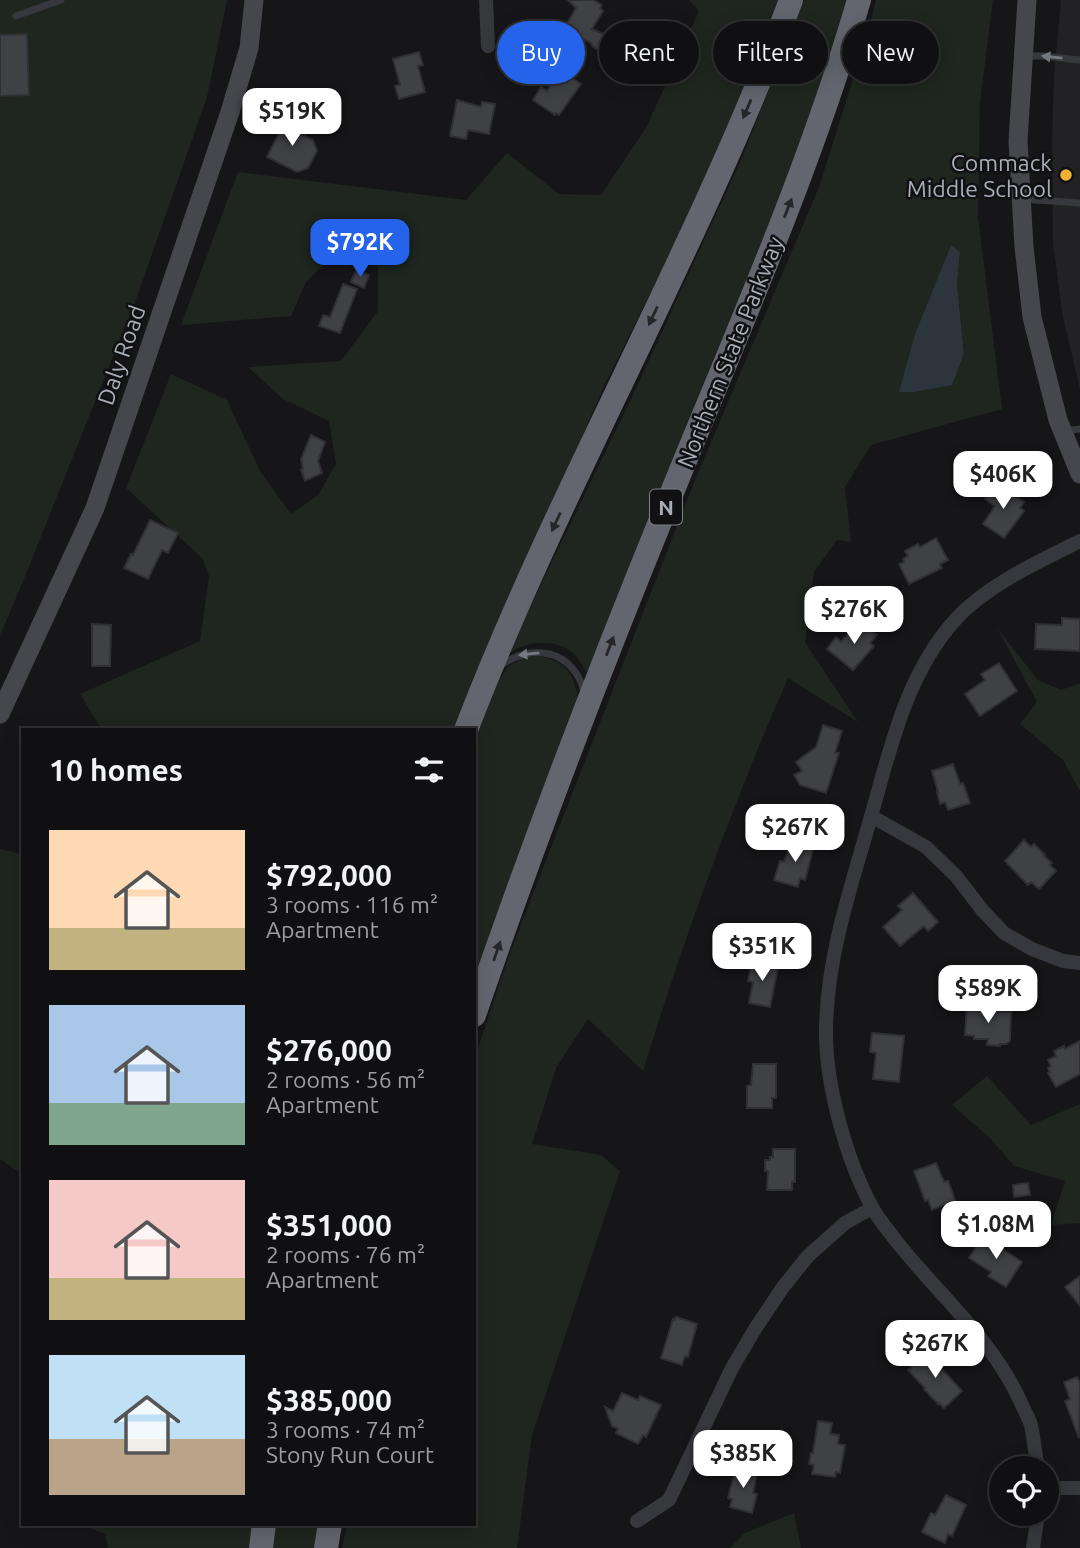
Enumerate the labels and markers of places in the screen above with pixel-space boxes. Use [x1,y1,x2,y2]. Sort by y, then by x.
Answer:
pin: $519K [243,88,341,148]
place label: Commack Middle School [907,150,1052,201]
marker: Commack Middle School [1058,167,1074,183]
pin: $792K [311,219,409,279]
pin: $406K [954,452,1052,511]
pin: $276K [805,586,903,646]
pin: $267K [746,804,844,864]
pin: $351K [713,923,811,983]
pin: $589K [939,965,1037,1025]
pin: $1.08M [939,1202,1053,1261]
pin: $267K [886,1320,984,1380]
pin: $385K [694,1430,792,1490]

